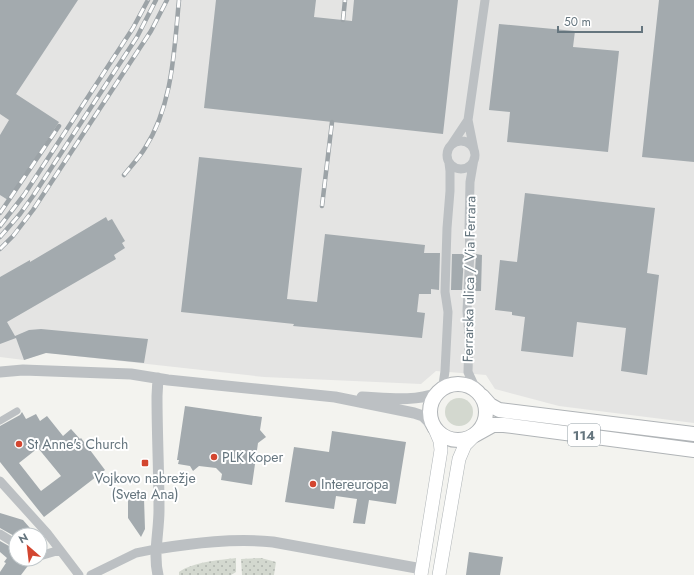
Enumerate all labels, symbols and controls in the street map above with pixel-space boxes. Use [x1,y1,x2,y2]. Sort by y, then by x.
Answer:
scale bar [558,8,642,34]
text: 50 m [564,13,591,31]
street label: Ferrarska ulica / Via Ferrara [458,196,480,362]
road number: 114 [568,424,600,446]
place label: St Anne's Church [27,434,128,454]
marker: St Anne's Church [14,439,24,449]
place label: PLK Koper [222,447,283,467]
marker: PLK Koper [209,452,219,462]
marker: Vojkovo nabrežje (Sveta Ana) [140,458,150,468]
place label: Vojkovo nabrežje (Sveta Ana) [94,468,196,504]
place label: Intereuropa [321,474,388,494]
marker: Intereuropa [308,479,318,489]
north arrow [8,527,48,567]
text: N [16,529,31,547]

